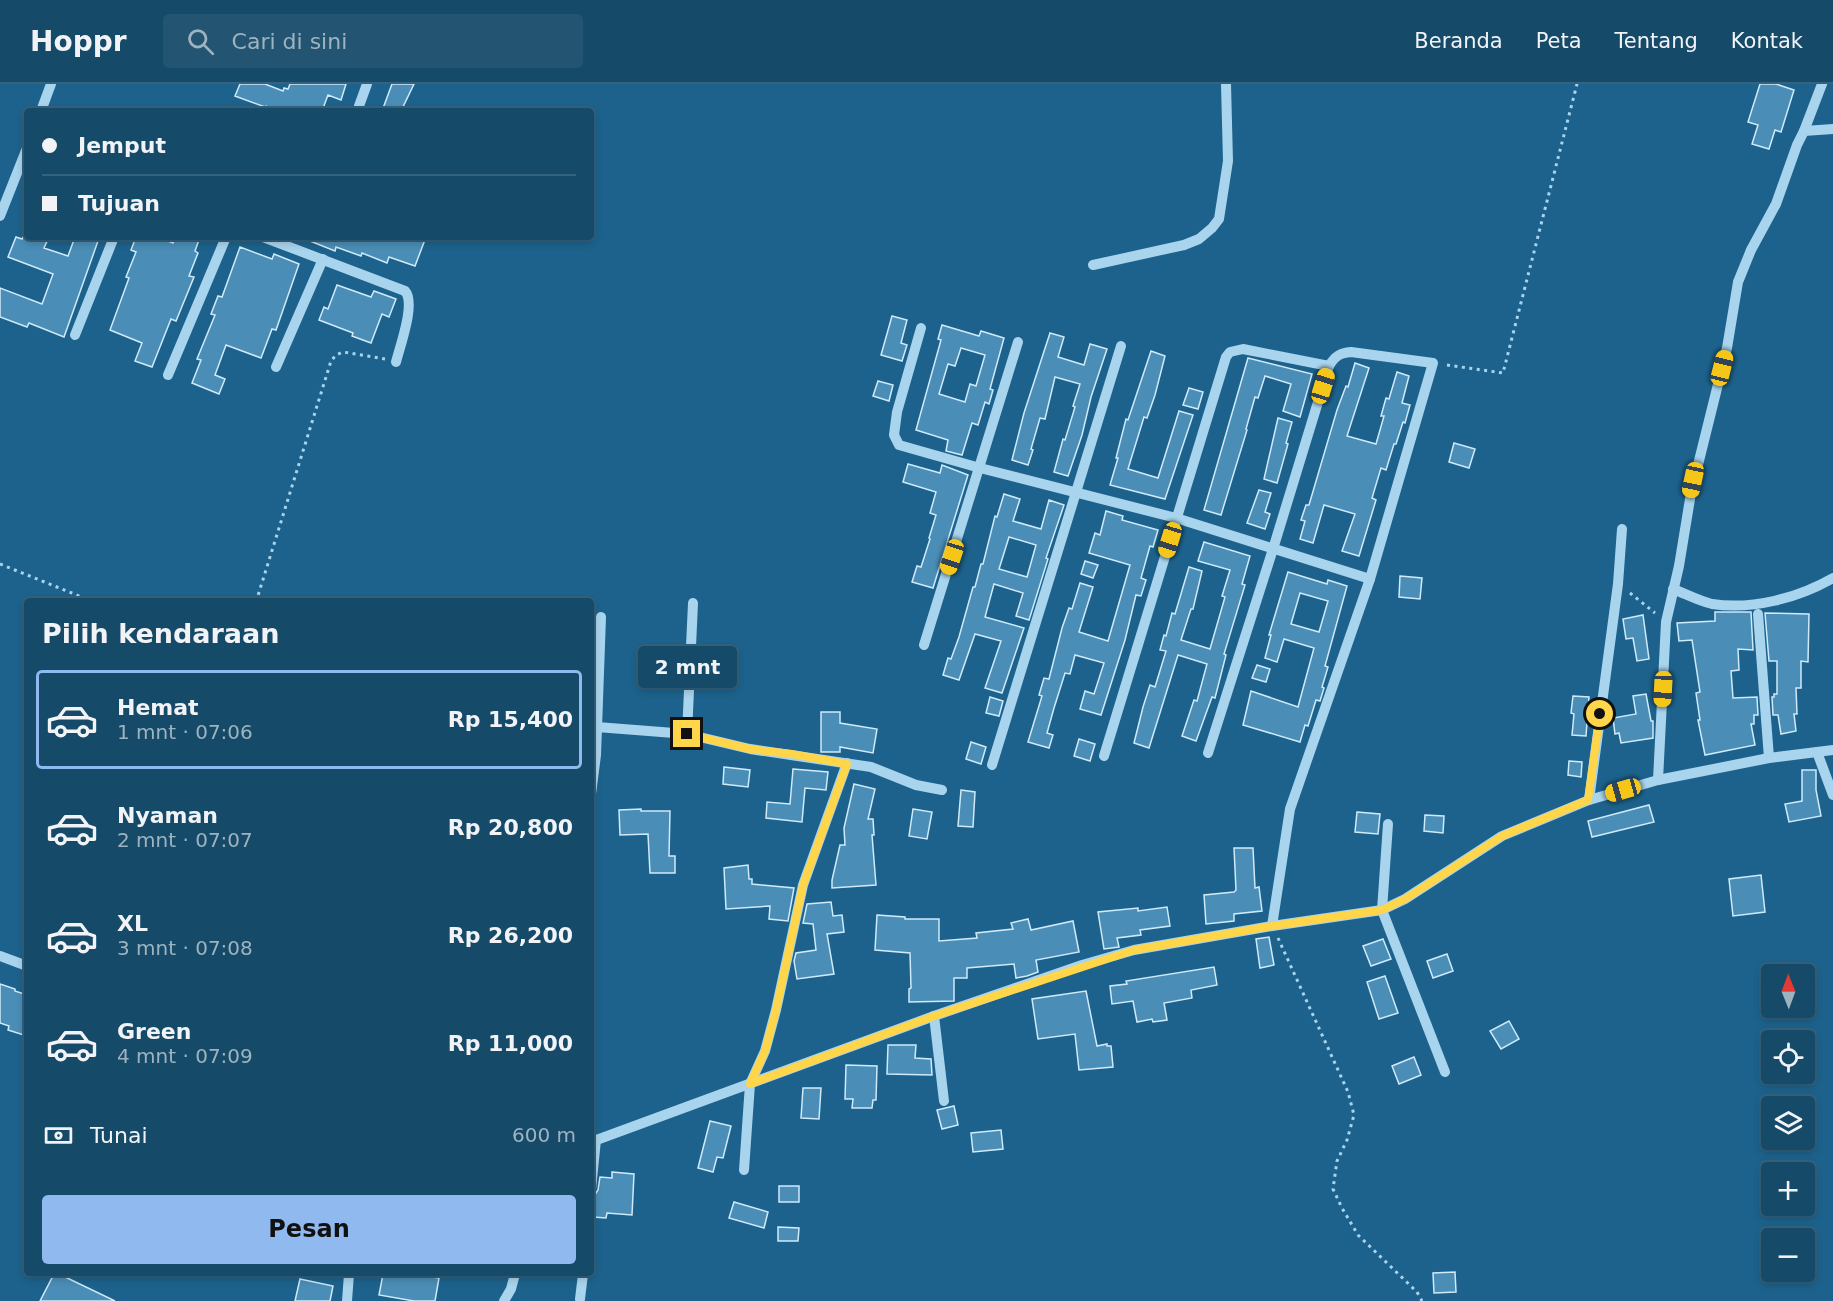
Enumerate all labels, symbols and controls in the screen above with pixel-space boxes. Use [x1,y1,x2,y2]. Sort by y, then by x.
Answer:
search box [163,14,583,68]
text: Hoppr [30,25,127,58]
icon: search [184,25,217,58]
text: Cari di sini [232,29,347,54]
text: Beranda [1414,29,1503,53]
text: Peta [1536,29,1582,53]
text: Tentang [1615,29,1698,53]
text: Kontak [1731,29,1803,53]
text: Jemput [78,133,166,158]
text: Tujuan [78,191,160,216]
car [1709,348,1735,388]
car [1309,366,1337,406]
car [1680,461,1706,499]
car [1156,520,1184,560]
car [938,537,966,577]
text: Pilih kendaraan [42,618,279,649]
callout: 2 mnt [638,647,736,689]
text: 2 mnt [655,655,720,679]
car [1653,671,1673,707]
icon: car [45,693,99,747]
text: Hemat [117,695,199,720]
route start [1586,700,1613,727]
text: Rp 15,400 [448,707,573,732]
text: 1 mnt · 07:06 [117,720,253,744]
route end [673,720,700,747]
car [1603,776,1643,804]
icon: car [45,801,99,855]
text: Nyaman [117,803,218,828]
text: Rp 20,800 [448,815,573,840]
text: 2 mnt · 07:07 [117,828,253,852]
icon: car [45,909,99,963]
text: XL [117,911,148,936]
text: Rp 26,200 [448,923,573,948]
text: 3 mnt · 07:08 [117,936,253,960]
north arrow [1761,964,1815,1018]
map controls [1761,964,1815,1282]
icon: car [45,1017,99,1071]
text: Green [117,1019,191,1044]
button: locate [1761,1030,1815,1084]
text: Rp 11,000 [448,1031,573,1056]
text: 4 mnt · 07:09 [117,1044,253,1068]
button: layers [1761,1096,1815,1150]
icon: cash [42,1119,75,1152]
text: Tunai [90,1123,148,1148]
text: 600 m [512,1123,576,1147]
button: + [1761,1162,1815,1216]
button: Pesan [42,1195,576,1264]
button: − [1761,1228,1815,1282]

